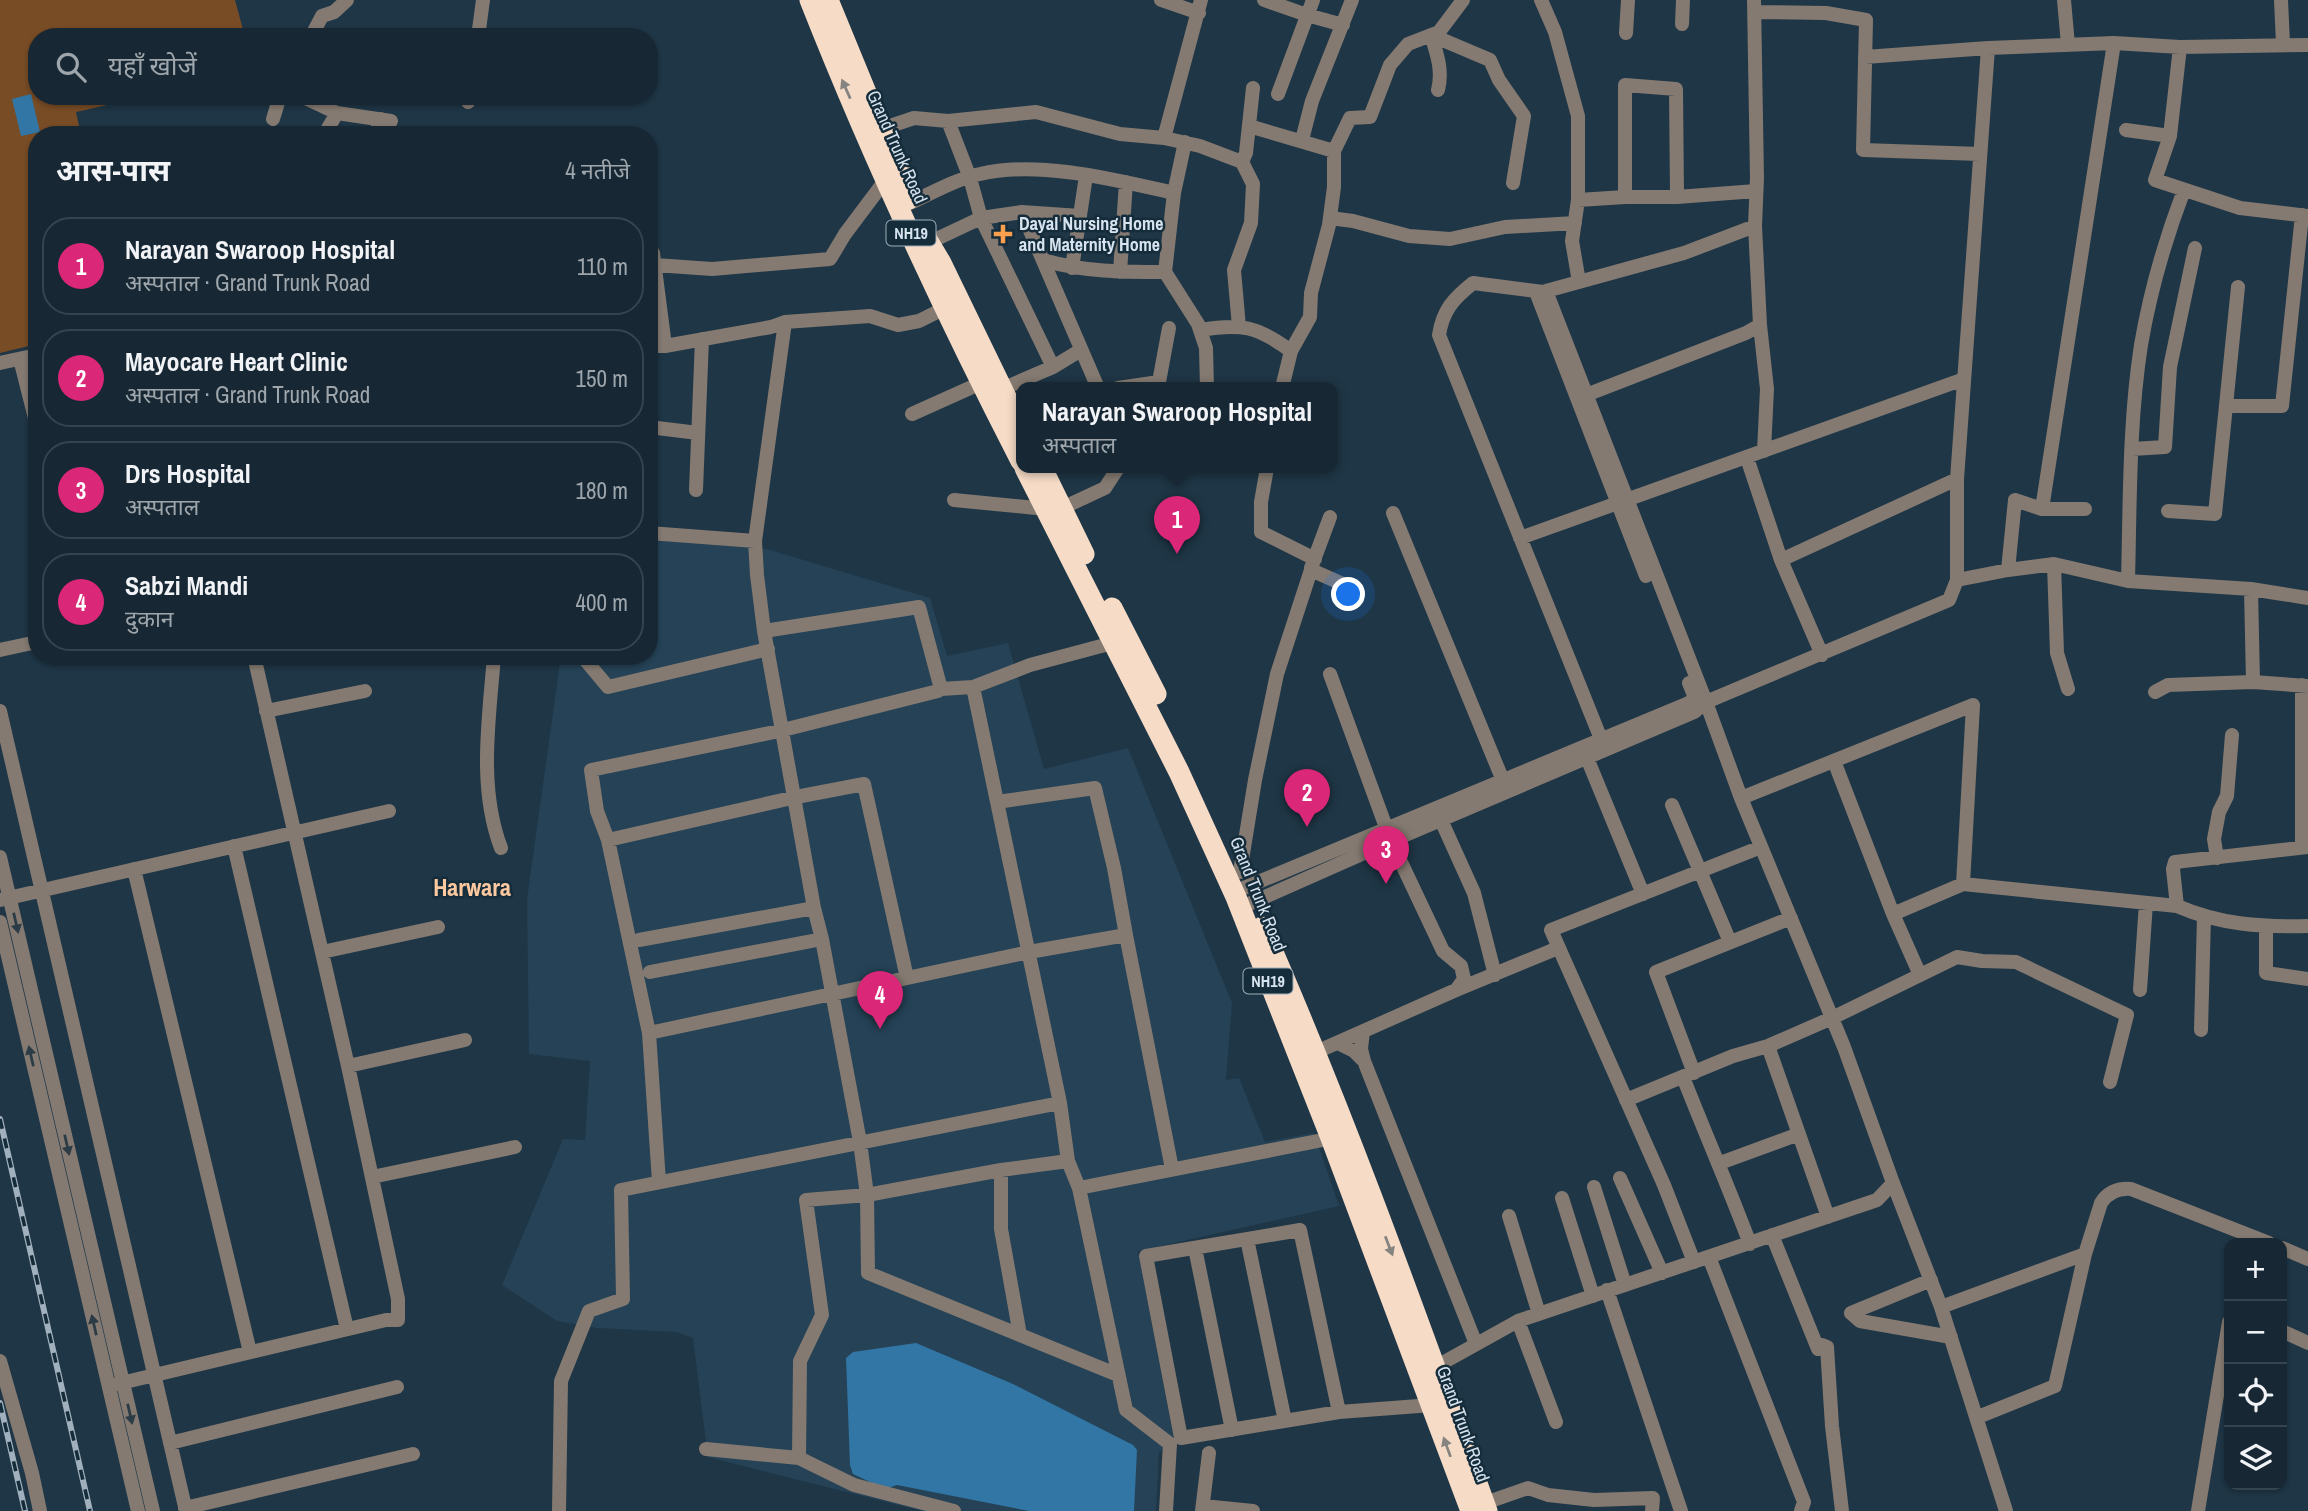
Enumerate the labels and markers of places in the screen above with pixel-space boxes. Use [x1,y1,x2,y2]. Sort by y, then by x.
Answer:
place label: Dayal Nursing Home and Maternity Home [1019,211,1163,257]
marker: Dayal Nursing Home and Maternity Home [993,224,1013,244]
pin: 1 [1154,496,1200,554]
pin: 2 [1284,769,1330,827]
pin: 3 [1363,826,1409,884]
pin: 4 [857,971,903,1029]

